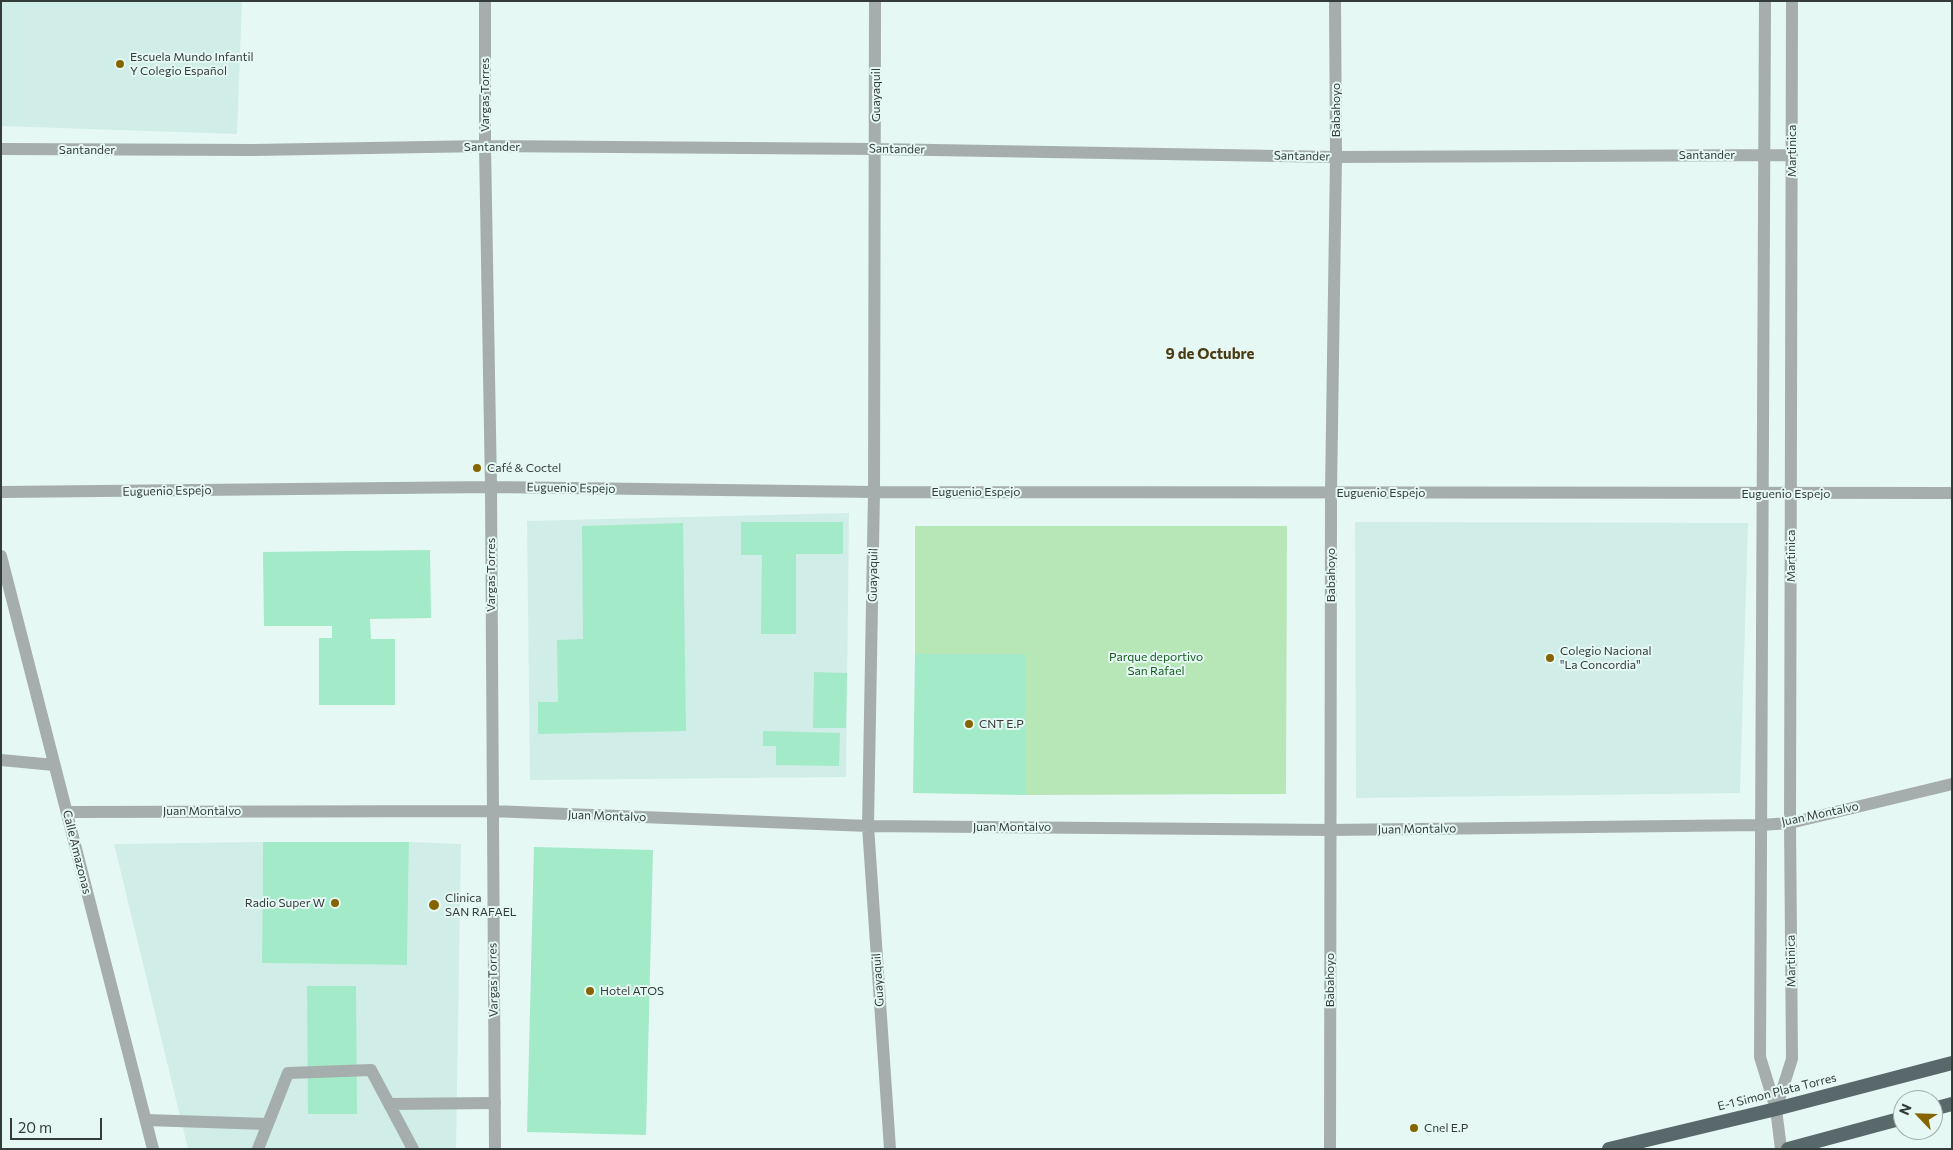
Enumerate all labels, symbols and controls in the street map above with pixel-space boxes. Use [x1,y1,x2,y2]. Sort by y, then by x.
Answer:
place label: Escuela Mundo Infantil Y Colegio Español [130,50,254,78]
marker: Escuela Mundo Infantil Y Colegio Español [114,58,126,70]
street label: Vargas Torres [478,58,492,132]
street label: Guayaquil [869,68,883,122]
street label: Babahoyo [1329,83,1343,137]
street label: Martinica [1785,125,1799,177]
street label: Santander [464,140,520,154]
street label: Santander [869,141,925,157]
street label: Santander [59,143,115,157]
street label: Santander [1274,148,1330,164]
street label: Santander [1679,148,1735,162]
district label: 9 de Octubre [1166,345,1254,363]
place label: Café & Coctel [487,461,561,475]
marker: Café & Coctel [471,462,483,474]
street label: Euguenio Espejo [526,480,616,496]
street label: Euguenio Espejo [122,483,212,499]
street label: Euguenio Espejo [932,485,1020,499]
street label: Euguenio Espejo [1337,486,1425,500]
street label: Euguenio Espejo [1742,487,1830,501]
street label: Martinica [1784,530,1798,582]
street label: Vargas Torres [484,538,498,612]
street label: Guayaquil [865,548,881,602]
street label: Babahoyo [1324,548,1338,602]
place label: Colegio Nacional "La Concordia" [1560,644,1652,672]
park label: Parque deportivo San Rafael [1109,650,1203,678]
marker: Colegio Nacional "La Concordia" [1544,652,1556,664]
place label: CNT E.P [979,717,1024,731]
marker: CNT E.P [963,718,975,730]
street label: Juan Montalvo [1780,799,1860,829]
street label: Juan Montalvo [163,804,241,818]
street label: Juan Montalvo [568,807,646,825]
street label: Calle Amazonas [60,809,94,895]
street label: Juan Montalvo [973,820,1051,834]
street label: Juan Montalvo [1378,821,1456,837]
place label: Clinica SAN RAFAEL [445,891,517,919]
place label: Radio Super W [245,896,325,910]
marker: Radio Super W [329,897,341,909]
marker: Clinica SAN RAFAEL [427,898,441,912]
street label: Martinica [1783,935,1799,987]
street label: Vargas Torres [485,943,501,1017]
street label: Guayaquil [869,953,887,1007]
street label: Babahoyo [1323,953,1337,1007]
place label: Hotel ATOS [600,984,664,998]
marker: Hotel ATOS [584,985,596,997]
street label: E-1 Simon Plata Torres [1716,1070,1838,1114]
north arrow [1893,1090,1943,1140]
text: N [1895,1101,1915,1117]
scale bar [12,1108,105,1140]
text: 20 m [18,1118,52,1136]
place label: Cnel E.P [1424,1121,1468,1135]
marker: Cnel E.P [1408,1122,1420,1134]

